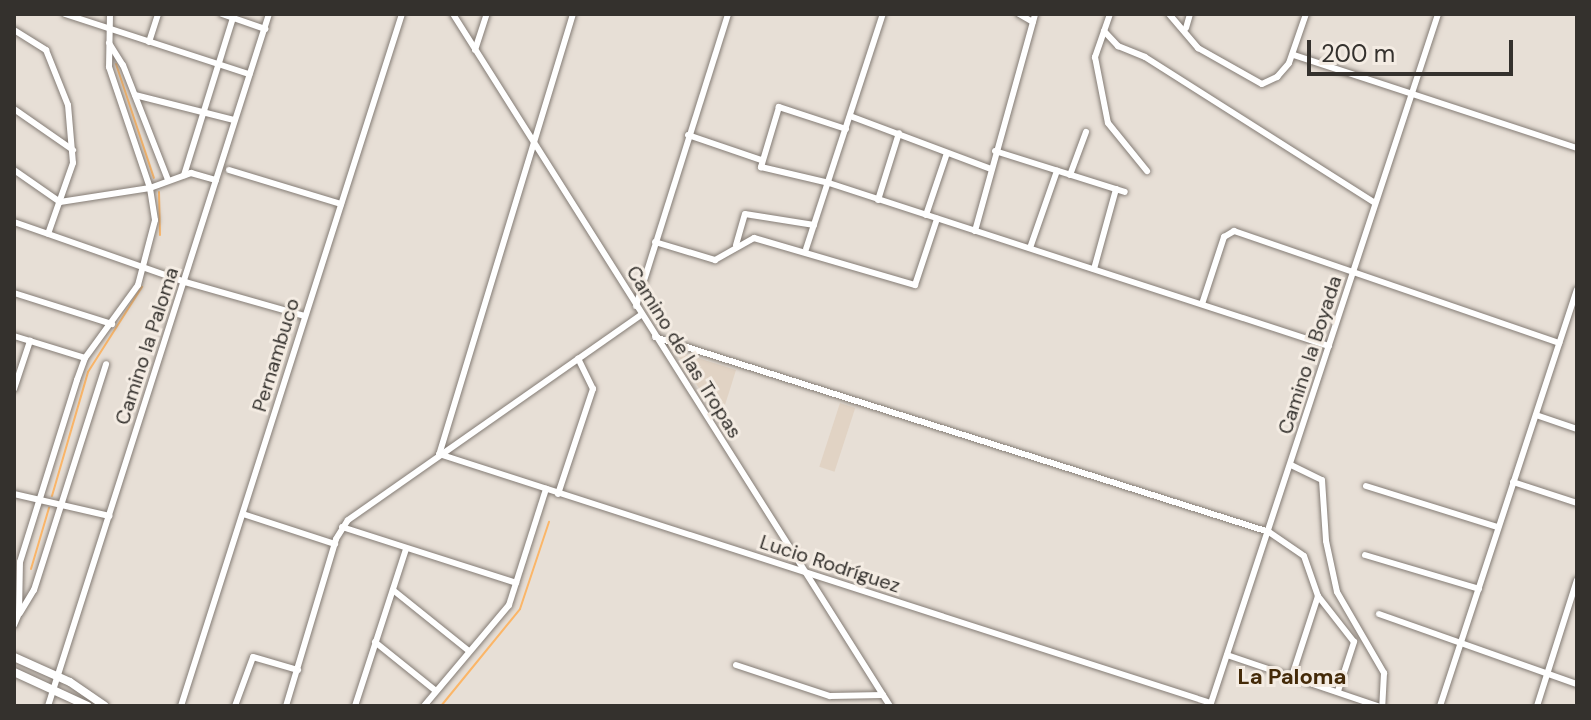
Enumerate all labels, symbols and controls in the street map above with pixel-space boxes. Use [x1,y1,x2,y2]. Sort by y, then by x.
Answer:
scale bar [1311,24,1517,74]
text: 200 m [1321,38,1395,69]
street label: Camino de las Tropas [621,261,747,443]
street label: Camino la Paloma [110,264,184,428]
street label: Camino la Boyada [1273,273,1347,437]
street label: Pernambuco [247,295,305,415]
street label: Lucio Rodríguez [757,530,903,598]
district label: La Paloma [1238,664,1346,690]

